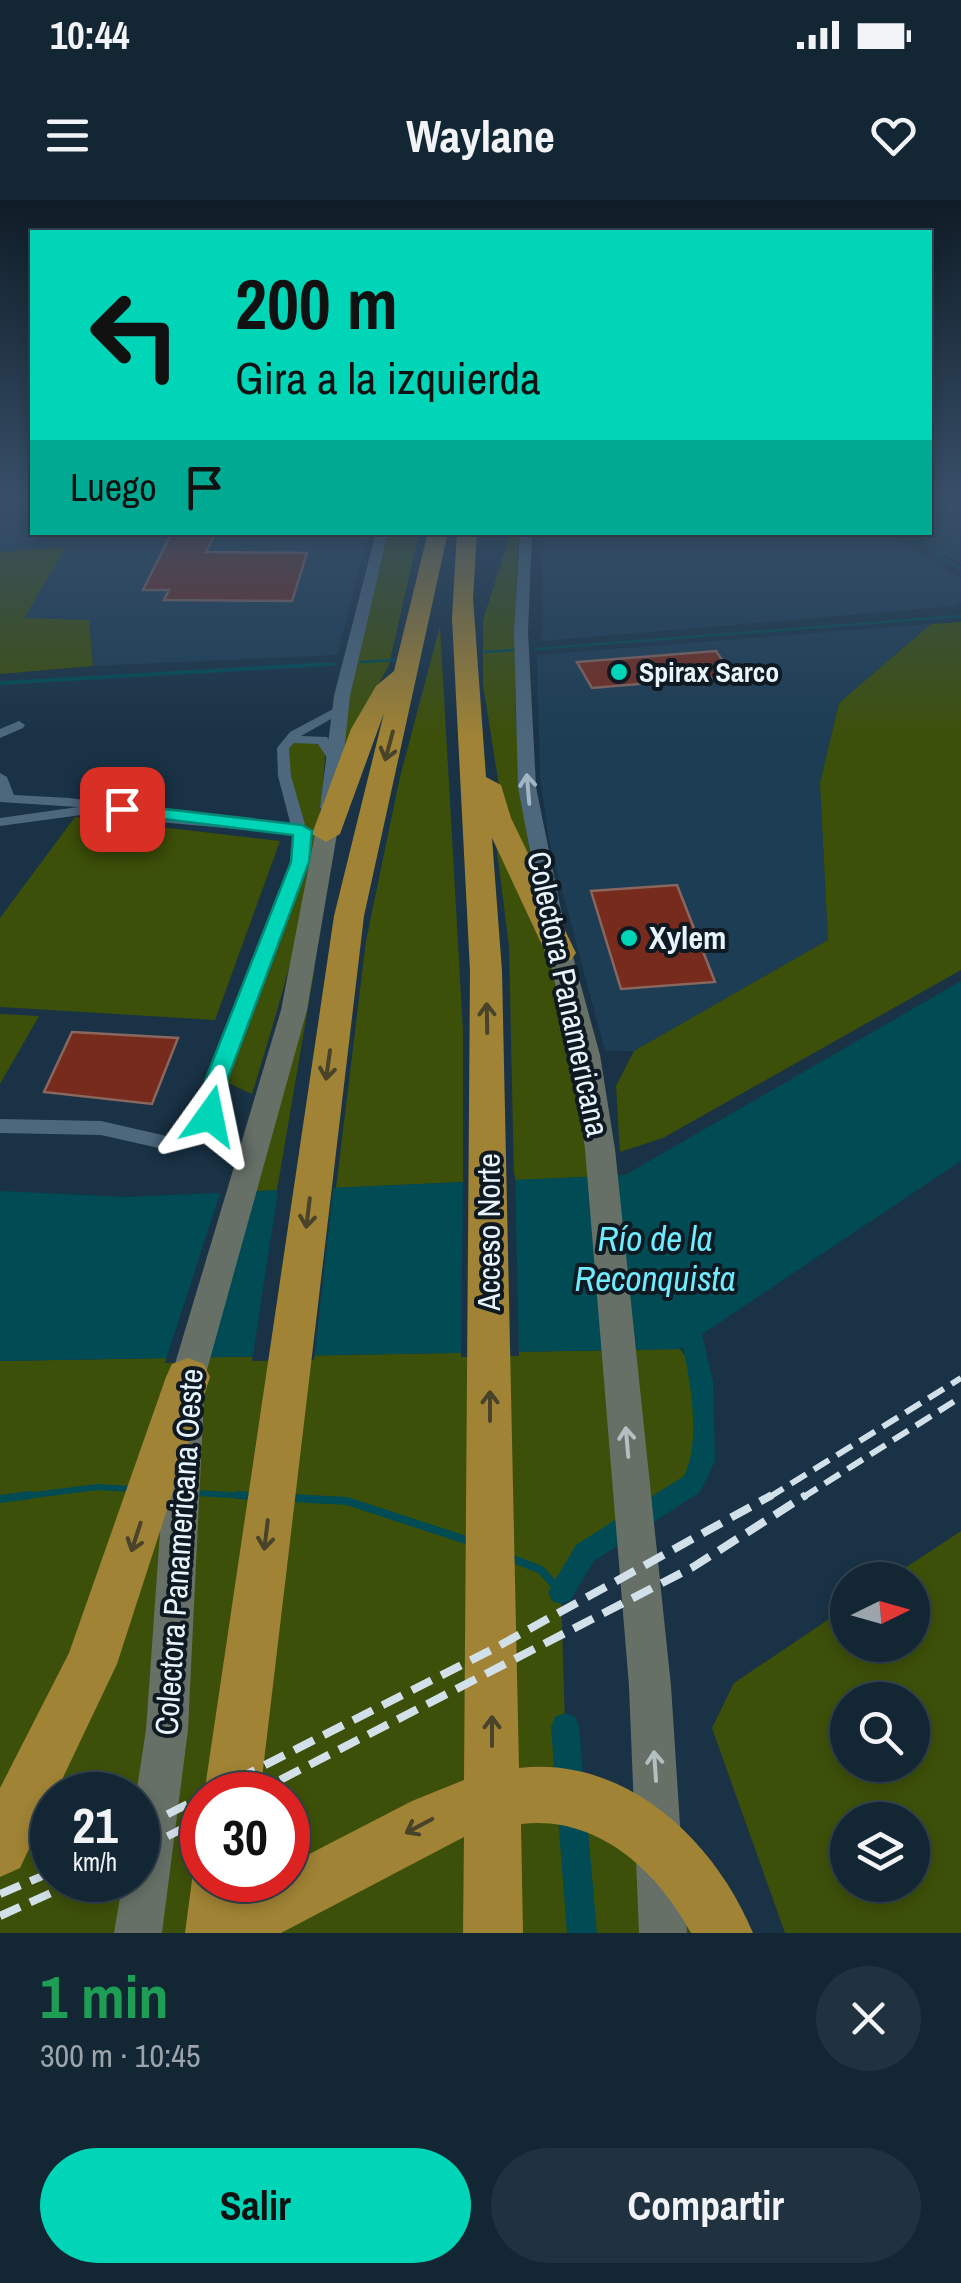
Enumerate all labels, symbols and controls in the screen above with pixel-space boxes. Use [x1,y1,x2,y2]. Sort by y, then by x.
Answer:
text: 10:44 [50,10,130,61]
text: Waylane [406,105,555,166]
icon: menu [40,108,95,163]
icon: heart [866,108,921,163]
text: 200 m [235,257,398,351]
icon: left [70,270,200,400]
text: Gira a la izquierda [235,347,541,408]
icon: arrive [177,460,232,515]
text: Luego [70,462,157,513]
place label: Spirax Sarco [639,653,779,691]
marker: Spirax Sarco [608,661,630,683]
one-way arrow [379,730,397,761]
pin [80,767,165,852]
one-way arrow [518,773,537,805]
icon: arrive [95,782,150,837]
street label: Colectora Panamericana [517,847,620,1141]
place label: Xylem [649,916,726,959]
marker: Xylem [618,927,640,949]
one-way arrow [477,1003,496,1035]
one-way arrow [319,1048,337,1081]
position arrow [158,1064,262,1168]
street label: Acceso Norte [467,1153,510,1312]
one-way arrow [298,1196,317,1229]
water label: Río de la Reconquista [574,1215,736,1302]
street label: Colectora Panamericana Oeste [144,1367,213,1737]
one-way arrow [480,1390,500,1422]
one-way arrow [617,1426,636,1459]
one-way arrow [256,1519,275,1551]
one-way arrow [126,1520,144,1552]
north arrow [830,1562,930,1662]
map controls [830,1562,930,1902]
button: search [830,1682,930,1782]
one-way arrow [482,1715,502,1748]
one-way arrow [645,1750,664,1782]
speed limit sign: 30 [180,1772,310,1902]
text: 21 [72,1791,118,1859]
button: layers [830,1802,930,1902]
one-way arrow [404,1817,434,1837]
text: km/h [73,1845,117,1879]
text: 1 min [40,1956,169,2037]
button: close [816,1966,921,2071]
text: 300 m · 10:45 [40,2034,200,2077]
button: Salir [40,2148,471,2263]
button: Compartir [491,2148,921,2263]

